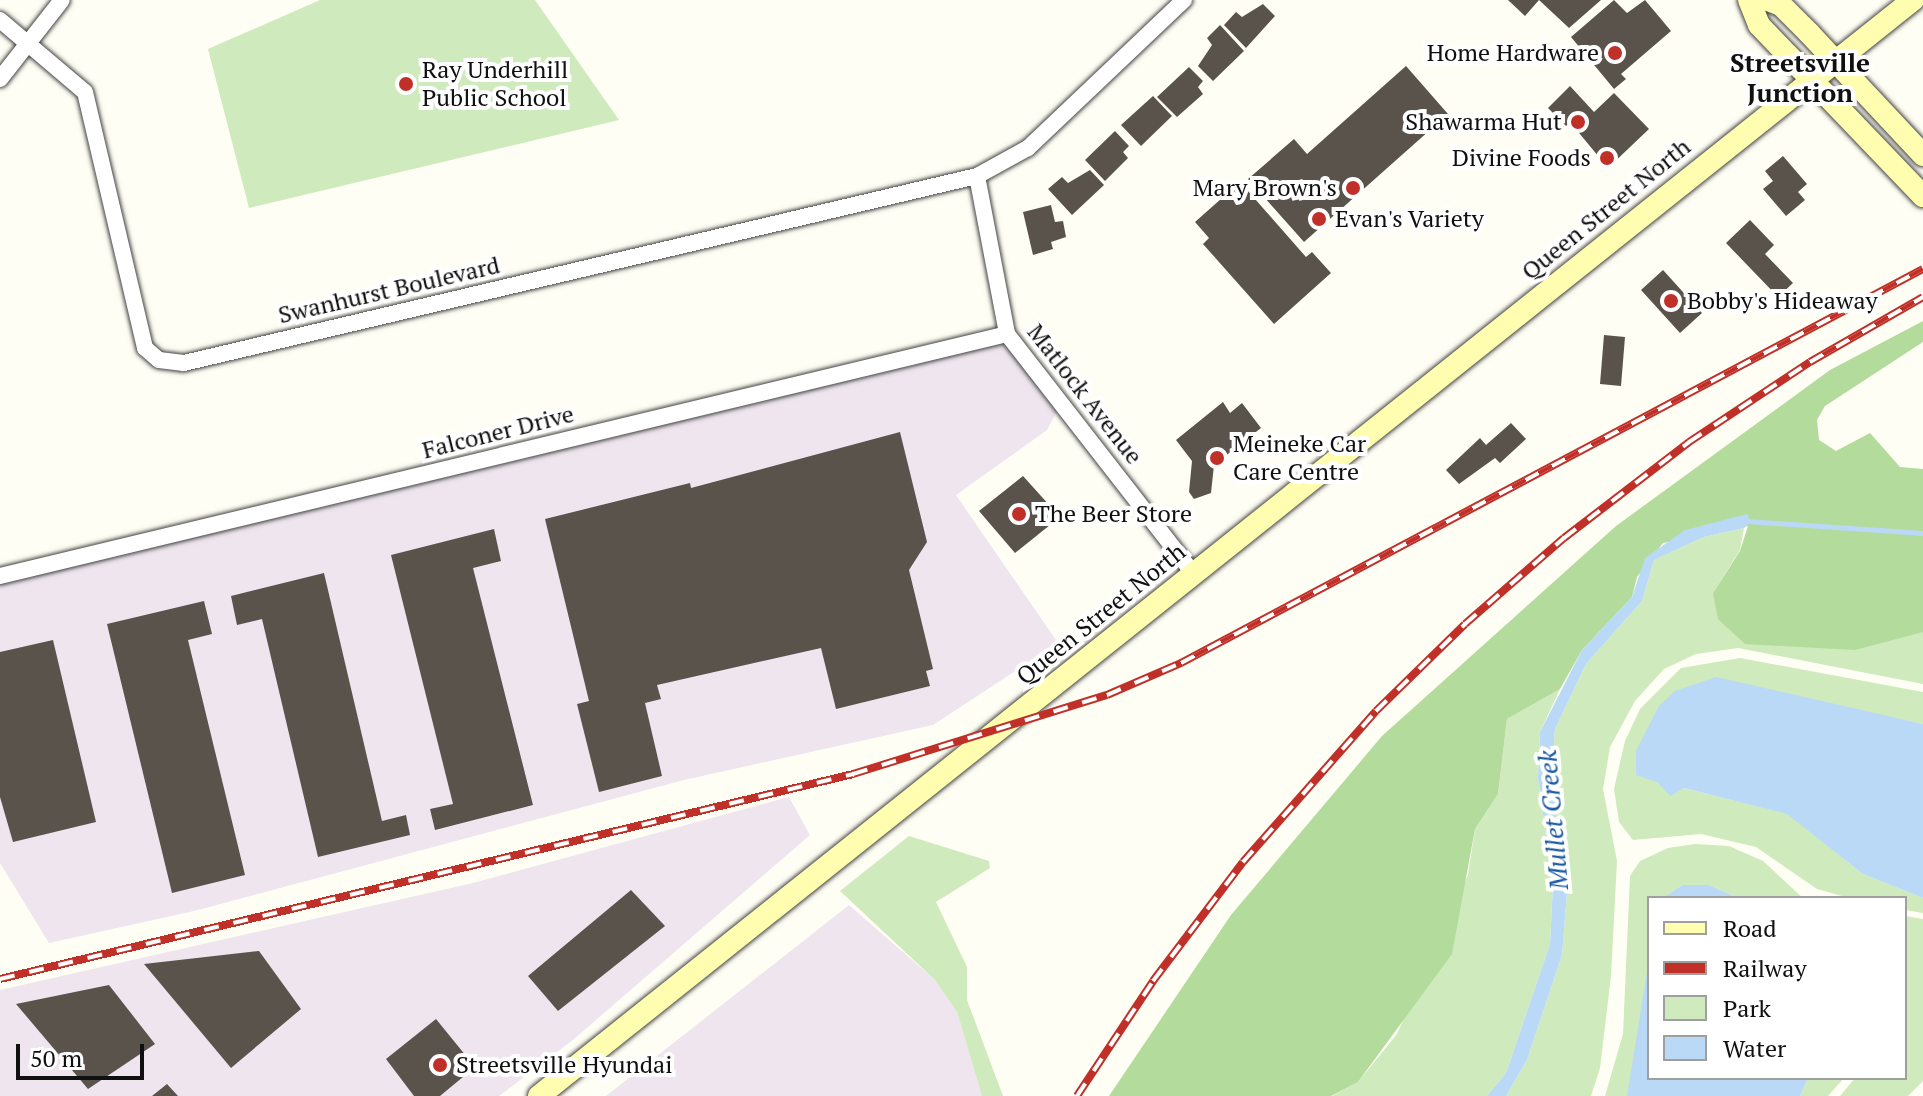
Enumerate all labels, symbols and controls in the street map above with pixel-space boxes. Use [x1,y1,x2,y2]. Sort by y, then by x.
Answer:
place label: Home Hardware [1427,39,1599,67]
marker: Home Hardware [1606,44,1624,62]
district label: Streetsville Junction [1730,47,1870,108]
place label: Ray Underhill Public School [422,56,568,112]
marker: Ray Underhill Public School [397,75,415,93]
place label: Shawarma Hut [1405,108,1562,136]
marker: Shawarma Hut [1569,113,1587,131]
street label: Queen Street North [1516,132,1696,286]
place label: Divine Foods [1452,144,1591,172]
marker: Divine Foods [1598,149,1616,167]
place label: Mary Brown's [1193,174,1337,202]
marker: Mary Brown's [1344,179,1362,197]
place label: Evan's Variety [1335,205,1484,233]
marker: Evan's Variety [1310,210,1328,228]
street label: Swanhurst Boulevard [275,251,503,329]
place label: Bobby's Hideaway [1687,287,1878,315]
marker: Bobby's Hideaway [1662,292,1680,310]
street label: Matlock Avenue [1021,318,1149,470]
street label: Falconer Drive [419,399,577,465]
place label: Meineke Car Care Centre [1233,430,1366,486]
marker: Meineke Car Care Centre [1208,449,1226,467]
place label: The Beer Store [1035,500,1192,528]
marker: The Beer Store [1010,505,1028,523]
street label: Queen Street North [1011,537,1191,691]
water label: Mullet Creek [1531,749,1575,891]
legend [1647,896,1907,1080]
text: Road [1723,912,1777,944]
text: Railway [1723,952,1807,984]
text: Park [1723,992,1771,1024]
scale bar [20,1028,148,1078]
text: Water [1723,1032,1786,1064]
text: 50 m [30,1042,82,1074]
place label: Streetsville Hyundai [456,1051,672,1079]
marker: Streetsville Hyundai [431,1056,449,1074]

